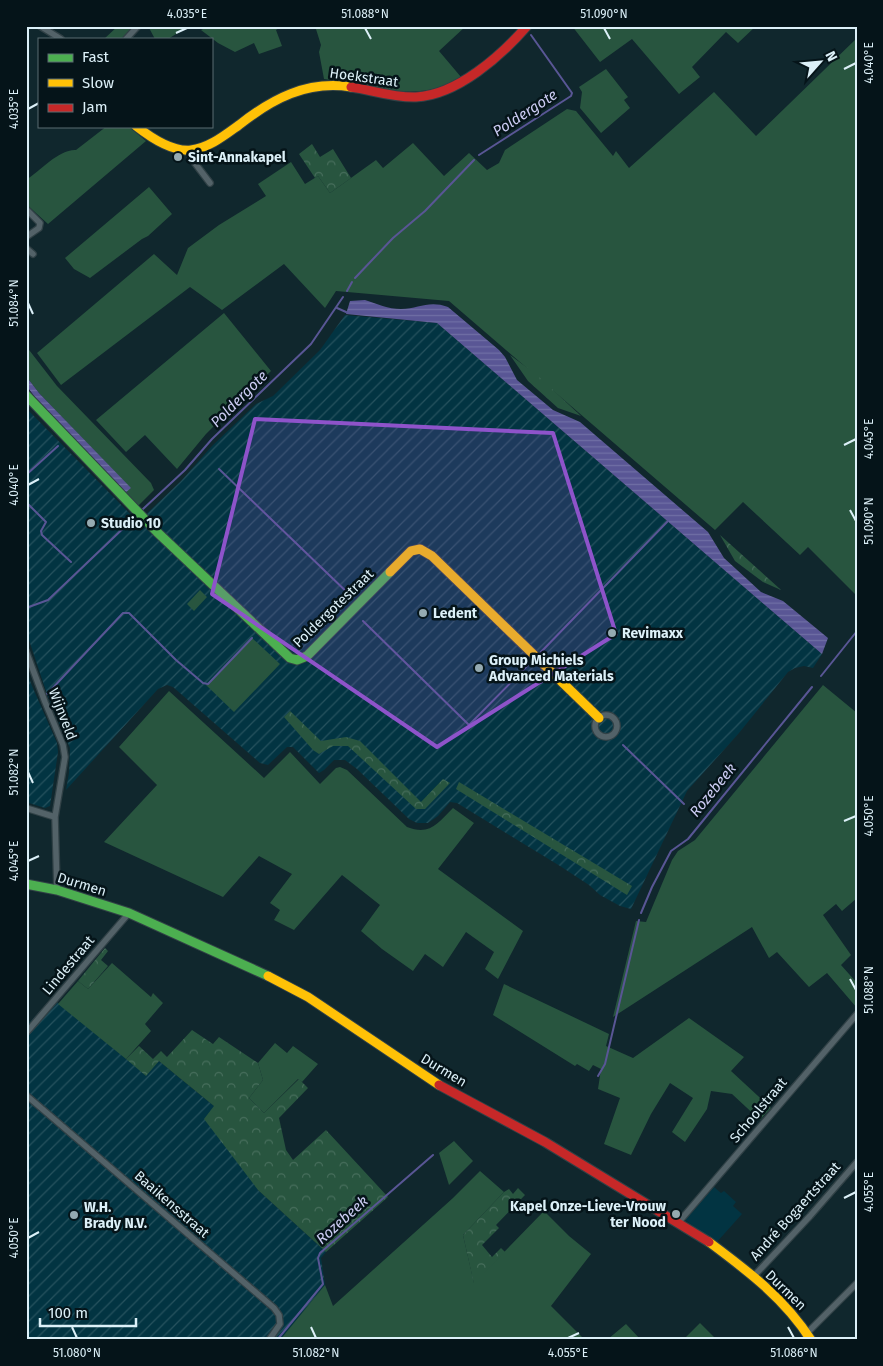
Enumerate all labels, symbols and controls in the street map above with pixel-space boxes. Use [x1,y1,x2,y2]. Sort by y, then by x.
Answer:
text: 4.035°E [167,7,207,21]
text: 51.088°N [341,7,389,21]
text: 51.090°N [580,7,628,21]
legend [38,38,212,128]
north arrow [796,38,846,88]
text: 4.040°E [862,42,876,84]
text: Fast [82,48,109,66]
text: N [821,48,841,64]
street label: Hoekstraat [329,64,400,91]
text: Slow [82,74,114,92]
water label: Poldergote [489,85,561,140]
text: 4.035°E [7,89,21,129]
text: Jam [82,98,108,116]
place label: Sint-Annakapel [188,149,287,166]
marker: Sint-Annakapel [172,151,184,163]
text: 51.084°N [7,279,21,327]
water label: Poldergote [207,367,271,431]
text: 4.045°E [862,419,876,459]
text: 4.040°E [7,464,21,506]
text: 51.090°N [862,497,876,545]
place label: Studio 10 [101,515,161,532]
marker: Studio 10 [85,517,97,529]
street label: Poldergotestraat [289,565,378,651]
place label: Ledent [433,605,478,622]
marker: Ledent [417,607,429,619]
place label: Revimaxx [622,625,684,642]
marker: Revimaxx [606,627,618,639]
place label: Group Michiels Advanced Materials [488,652,614,685]
marker: Group Michiels Advanced Materials [473,662,485,674]
street label: Wijnveld [45,686,80,743]
text: 51.082°N [7,749,21,795]
water label: Rozebeek [686,760,740,820]
text: 4.050°E [862,795,876,837]
text: 4.045°E [7,841,21,881]
street label: Durmen [55,869,108,900]
street label: Lindestraat [39,932,99,998]
text: 51.088°N [862,966,876,1014]
street label: Durmen [418,1050,470,1091]
street label: Schoolstraat [726,1074,791,1146]
street label: André Bogaertstraat [747,1158,845,1264]
street label: Baaikensstraat [131,1167,213,1242]
text: 4.055°E [862,1172,876,1212]
water label: Rozebeek [312,1192,372,1248]
place label: Kapel Onze-Lieve-Vrouw ter Nood [510,1198,667,1231]
place label: W.H. Brady N.V. [84,1199,147,1232]
marker: Kapel Onze-Lieve-Vrouw ter Nood [670,1208,682,1220]
marker: W.H. Brady N.V. [68,1209,80,1221]
text: 4.050°E [7,1217,21,1259]
street label: Durmen [762,1267,810,1314]
scale bar [40,1296,136,1328]
text: 100 m [48,1304,88,1322]
text: 51.080°N [53,1346,101,1360]
text: 51.082°N [293,1346,339,1360]
text: 4.055°E [548,1346,588,1360]
text: 51.086°N [770,1346,818,1360]

